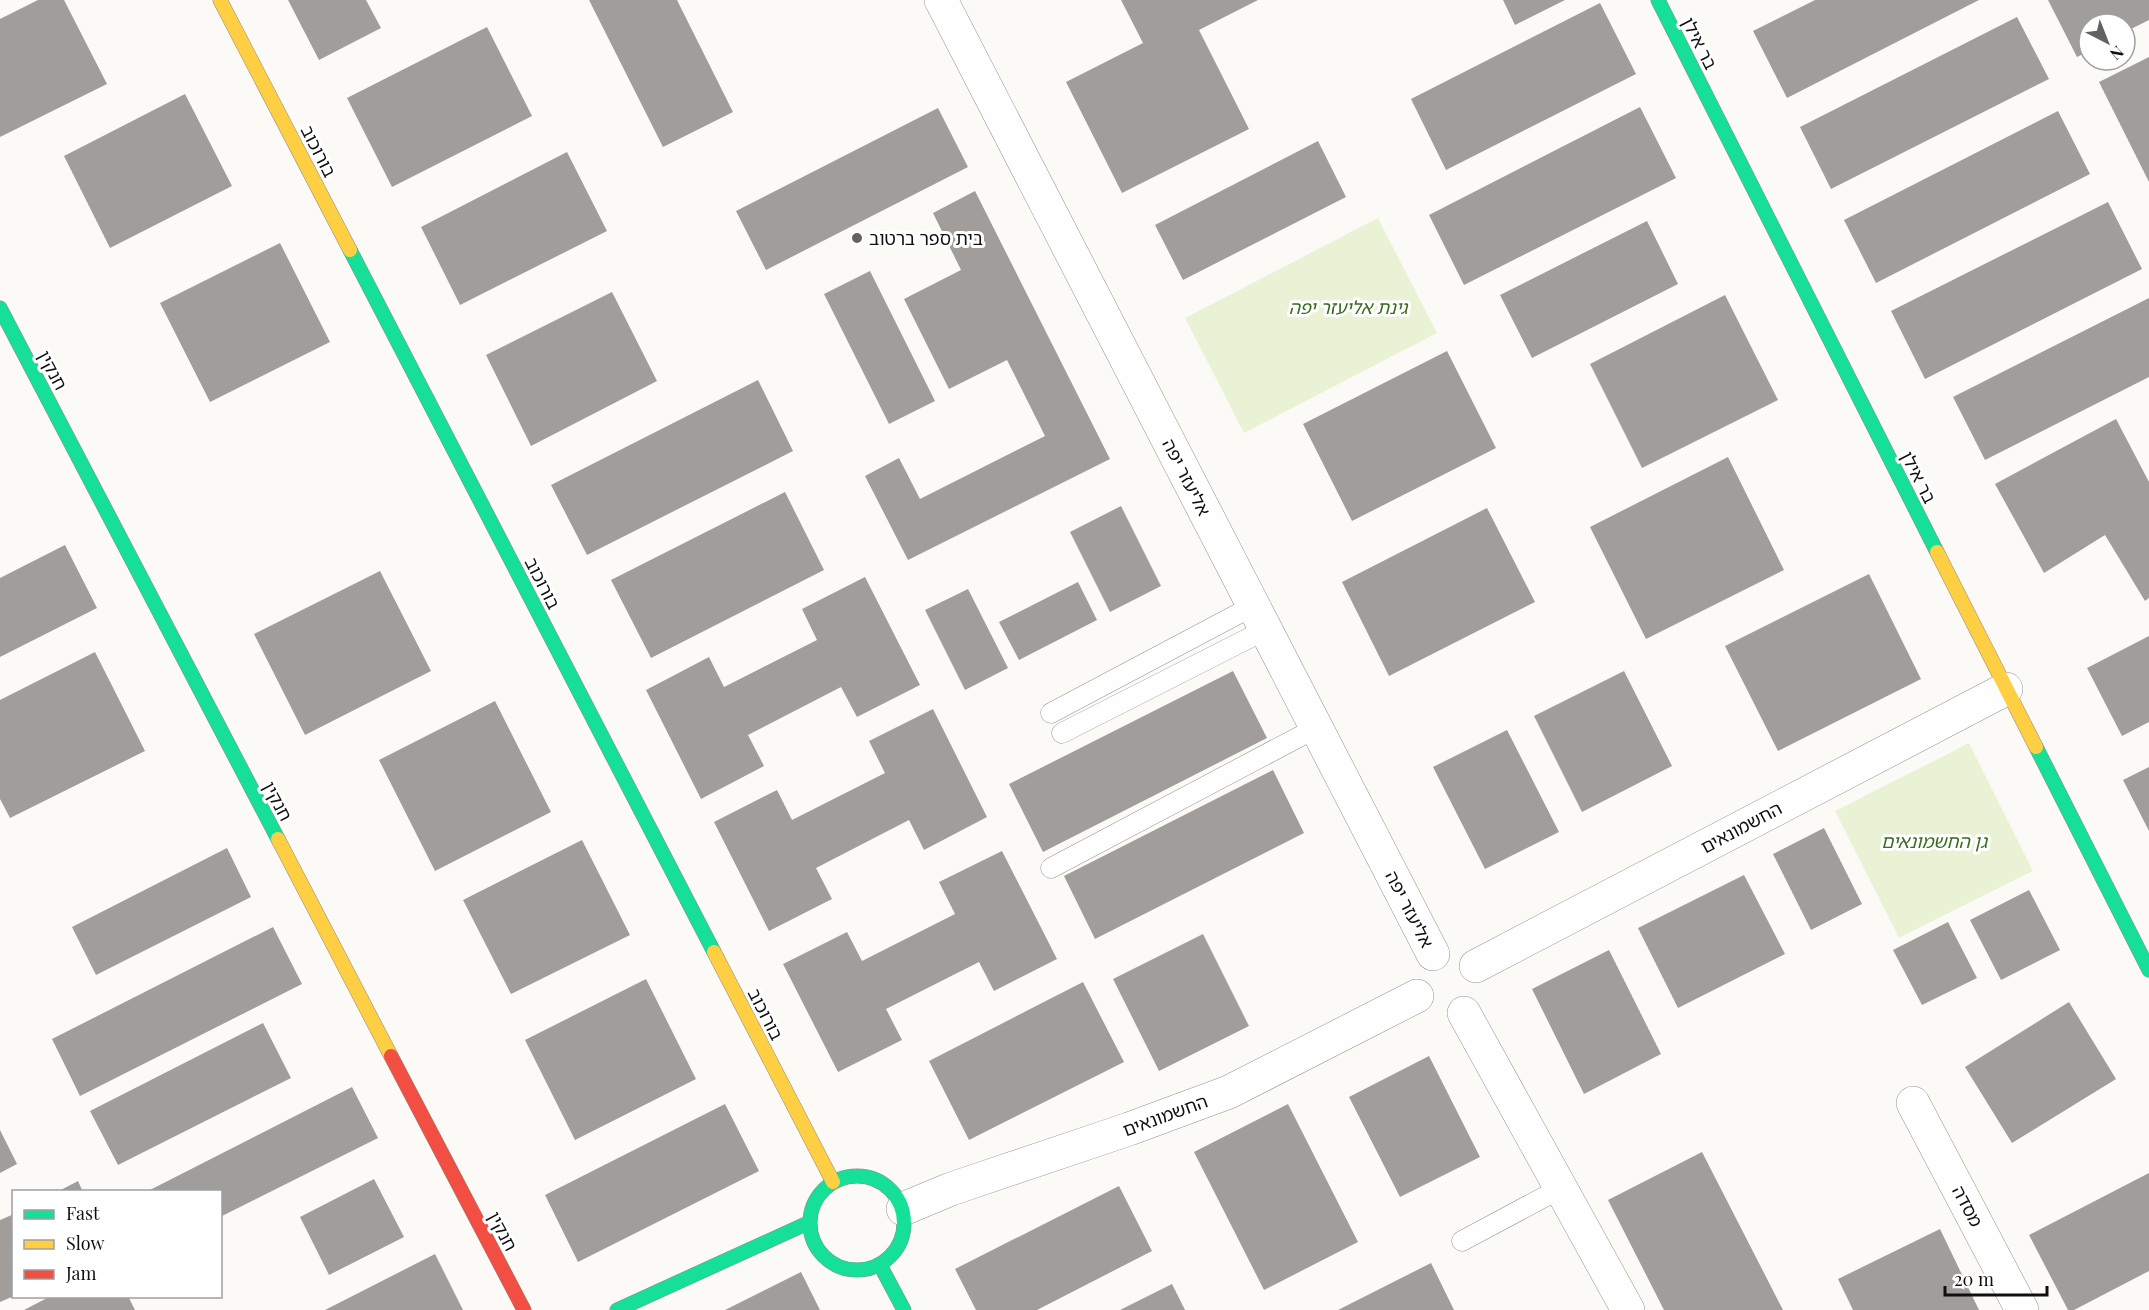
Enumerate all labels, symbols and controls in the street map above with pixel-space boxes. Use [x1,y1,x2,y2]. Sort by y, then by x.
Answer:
north arrow [2077,12,2137,72]
street label: בר אילן [1677,13,1723,73]
text: N [2106,42,2129,65]
street label: בורוכוב [296,121,342,181]
place label: בית ספר ברטוב [869,226,983,250]
marker: בית ספר ברטוב [850,231,864,245]
park label: גינת אליעזר יפה [1289,295,1409,319]
street label: חנקין [33,346,73,394]
street label: אליעזר יפה [1157,434,1217,520]
street label: בר אילן [1896,447,1942,507]
street label: בורוכוב [520,553,566,613]
street label: חנקין [258,777,298,825]
street label: החשמונאים [1696,796,1786,858]
park label: גן החשמונאים [1881,829,1988,853]
street label: אליעזר יפה [1380,866,1440,952]
street label: בורוכוב [743,984,789,1044]
street label: החשמונאים [1119,1089,1211,1141]
street label: מסדה [1947,1181,1989,1231]
legend [12,1190,222,1298]
text: Fast [66,1201,100,1225]
street label: חנקין [483,1207,523,1255]
text: Slow [66,1231,104,1255]
scale bar [1945,1259,2047,1297]
text: Jam [65,1261,96,1285]
text: 20 m [1954,1267,1994,1291]

